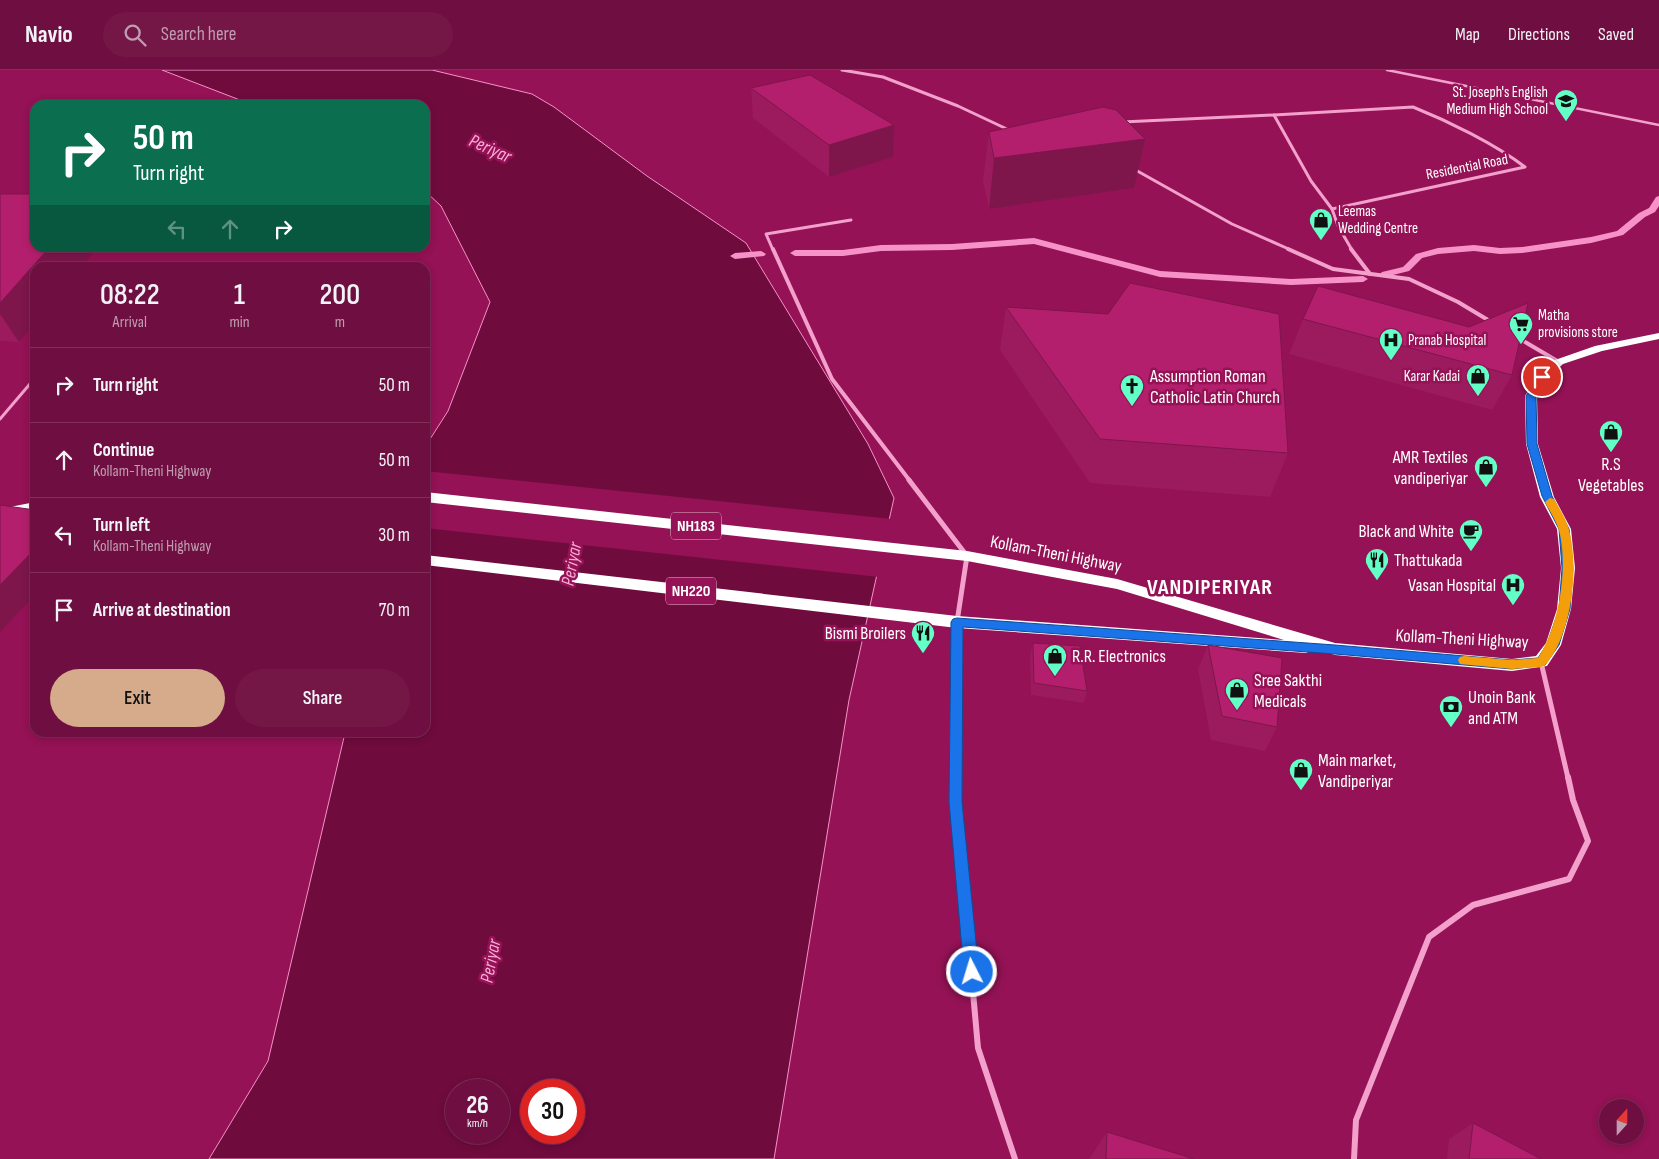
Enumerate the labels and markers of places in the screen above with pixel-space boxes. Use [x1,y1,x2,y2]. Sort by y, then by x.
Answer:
place label: St. Joseph's English Medium High School [1446,83,1548,119]
school or university icon: St. Joseph's English Medium High School [1553,88,1579,122]
place label: Leemas Wedding Centre [1338,202,1418,238]
shop icon: Leemas Wedding Centre [1308,207,1334,241]
place label: Matha provisions store [1538,306,1618,342]
supermarket icon: Matha provisions store [1508,311,1534,345]
hospital icon: Pranab Hospital [1378,327,1404,361]
place label: Pranab Hospital [1408,331,1486,350]
pin [1521,356,1563,398]
shop icon: Karar Kadai [1465,363,1491,397]
place label: Assumption Roman Catholic Latin Church [1149,366,1280,408]
place label: Karar Kadai [1404,367,1460,386]
church icon: Assumption Roman Catholic Latin Church [1119,373,1145,407]
shop icon: R.S Vegetables [1598,419,1624,453]
place label: AMR Textiles vandiperiyar [1392,447,1468,489]
shop icon: AMR Textiles vandiperiyar [1473,454,1499,488]
place label: R.S Vegetables [1578,454,1644,496]
cafe icon: Black and White [1458,518,1484,552]
place label: Black and White [1358,521,1454,542]
restaurant icon: Thattukada [1364,547,1390,581]
place label: Thattukada [1394,550,1463,571]
hospital icon: Vasan Hospital [1500,572,1526,606]
place label: Vasan Hospital [1408,575,1496,596]
restaurant icon: Bismi Broilers [910,620,936,654]
place label: Bismi Broilers [825,623,906,644]
shop icon: R.R. Electronics [1042,643,1068,677]
place label: R.R. Electronics [1072,646,1166,667]
place label: Sree Sakthi Medicals [1254,670,1322,712]
shop icon: Sree Sakthi Medicals [1224,677,1250,711]
place label: Unoin Bank and ATM [1468,687,1536,729]
bank icon: Unoin Bank and ATM [1438,694,1464,728]
place label: Main market, Vandiperiyar [1318,750,1396,792]
shop icon: Main market, Vandiperiyar [1288,757,1314,791]

